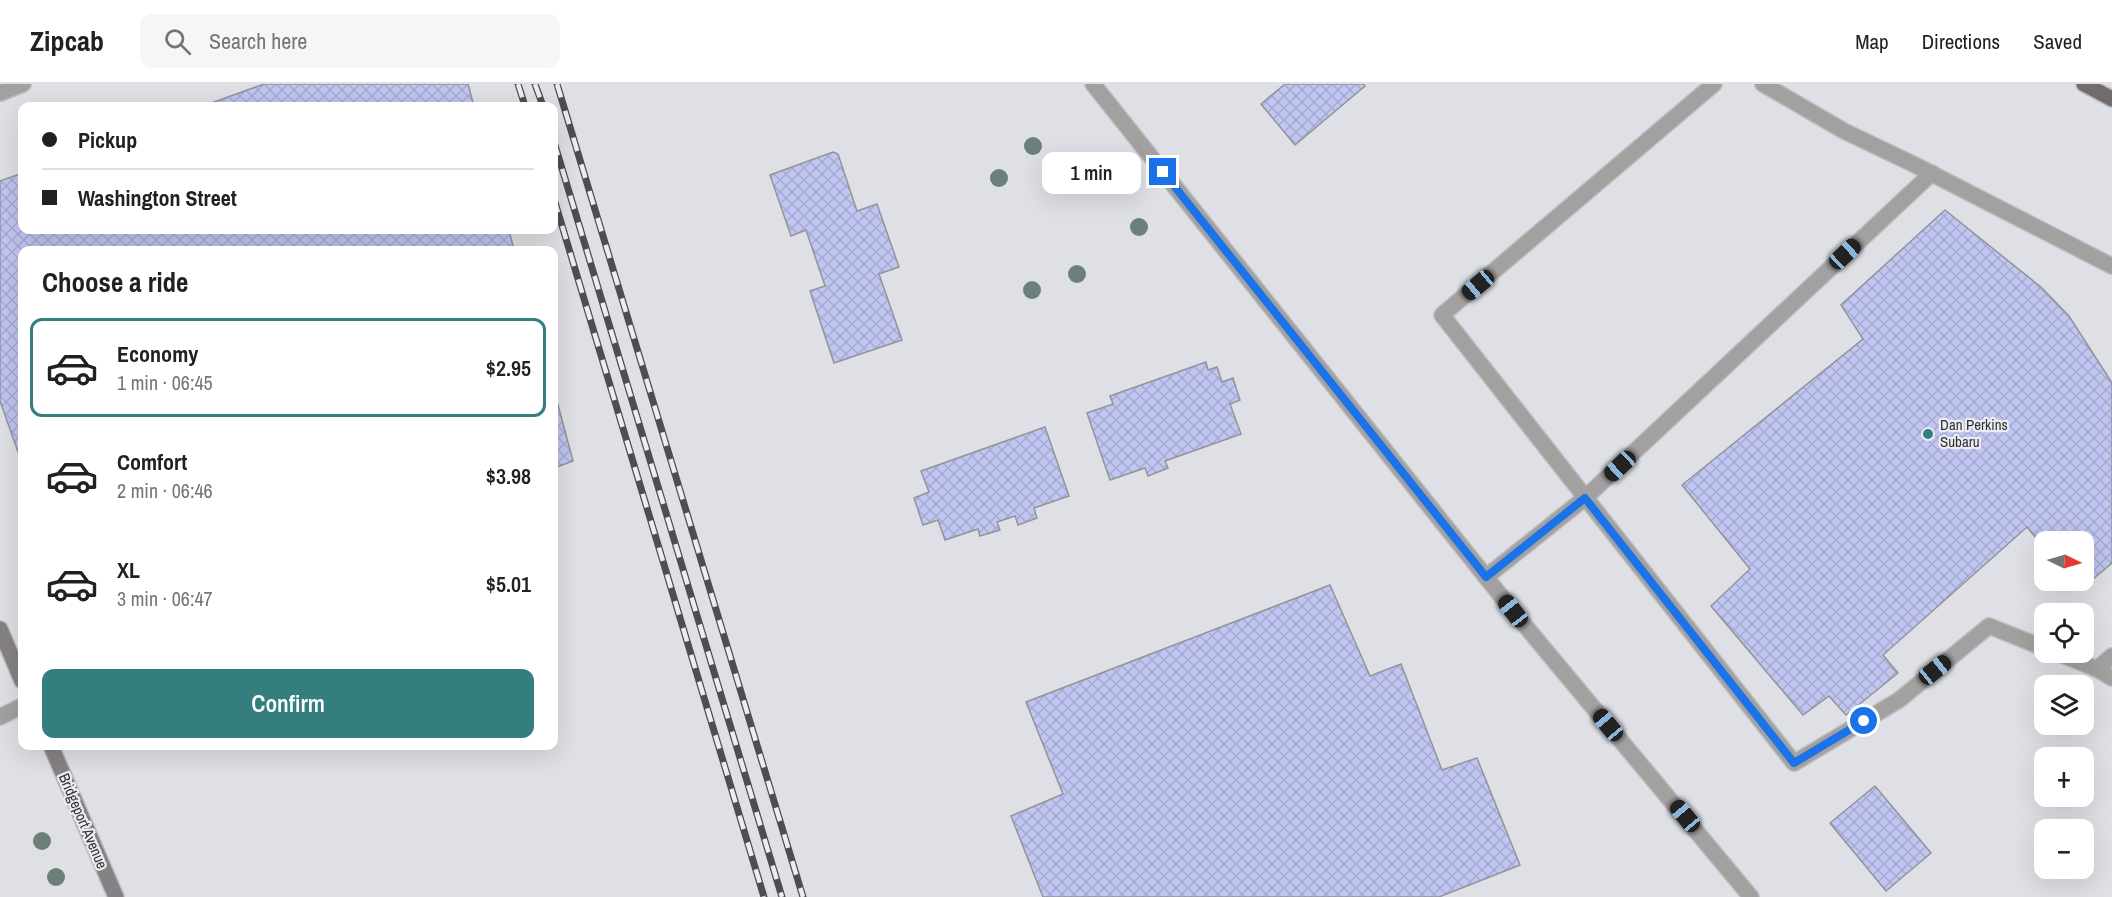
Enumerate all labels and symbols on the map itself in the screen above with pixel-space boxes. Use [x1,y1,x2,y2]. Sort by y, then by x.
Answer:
callout: 1 min [1043,151,1142,193]
route end [1149,158,1176,185]
car [1826,235,1864,273]
car [1458,267,1498,303]
place label: Dan Perkins Subaru [1940,414,2008,452]
marker: Dan Perkins Subaru [1921,427,1935,441]
car [1601,447,1639,485]
north arrow [2034,531,2094,591]
car [1495,591,1531,631]
car [1915,652,1955,688]
car [1590,705,1626,745]
route start [1850,707,1877,734]
street label: Bridgeport Avenue [54,770,113,872]
car [1667,796,1703,836]

